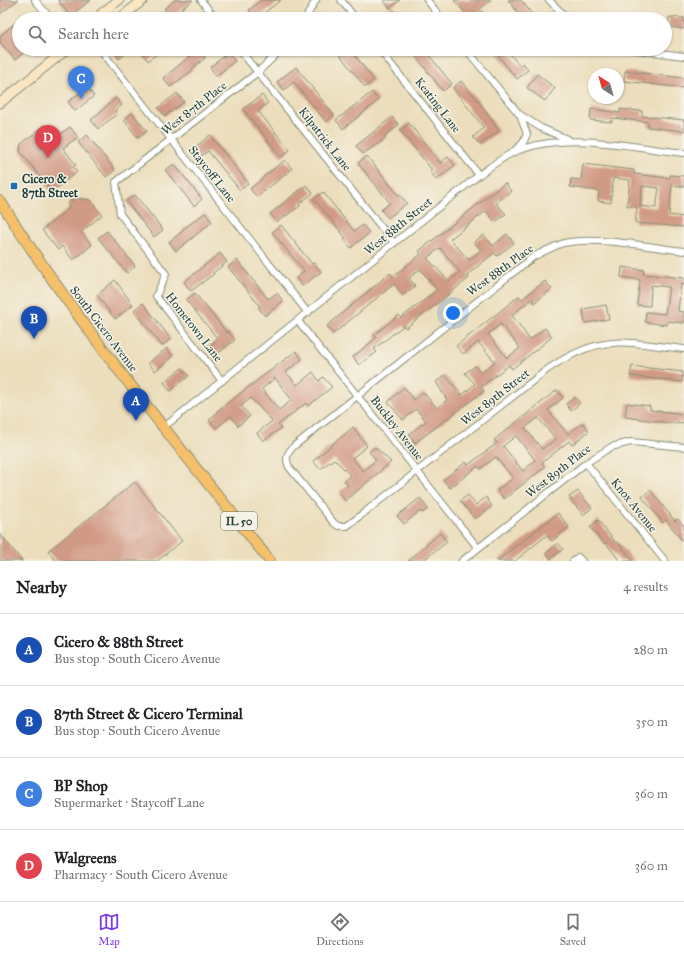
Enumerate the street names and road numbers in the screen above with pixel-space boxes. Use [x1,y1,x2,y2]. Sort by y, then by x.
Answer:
street label: Keating Lane [411,75,464,136]
street label: West 87th Place [159,78,229,138]
street label: Kilpatrick Lane [296,104,354,174]
street label: Staycoff Lane [186,143,238,205]
street label: West 88th Street [361,194,435,258]
street label: West 88th Place [464,241,536,299]
street label: South Cicero Avenue [67,283,141,375]
street label: Hometown Lane [163,290,225,364]
street label: West 89th Street [458,365,533,428]
street label: Buckley Avenue [368,393,426,463]
street label: West 89th Place [523,441,593,501]
street label: Knox Avenue [608,475,660,535]
road number: IL 50 [221,512,257,530]

